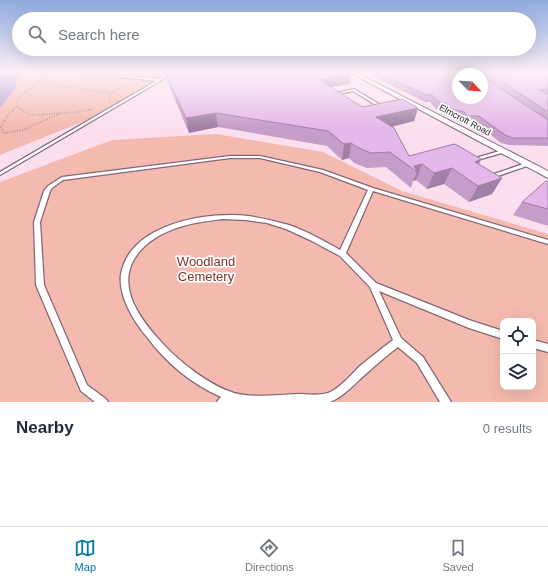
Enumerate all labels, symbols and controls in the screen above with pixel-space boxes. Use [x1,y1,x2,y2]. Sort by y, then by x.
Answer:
search box [12,12,536,56]
icon: search [26,23,48,45]
text: Search here [58,26,140,43]
north arrow [452,68,488,104]
street label: Elmcroft Road [437,102,493,138]
park label: Woodland Cemetery [177,254,235,284]
map controls [500,318,536,390]
button: locate [500,318,536,354]
button: layers [500,354,536,390]
text: Nearby [16,418,74,437]
text: 0 results [483,421,532,436]
tab: Map [74,537,96,573]
tab: Directions [245,537,294,573]
tab: Saved [442,537,474,573]

